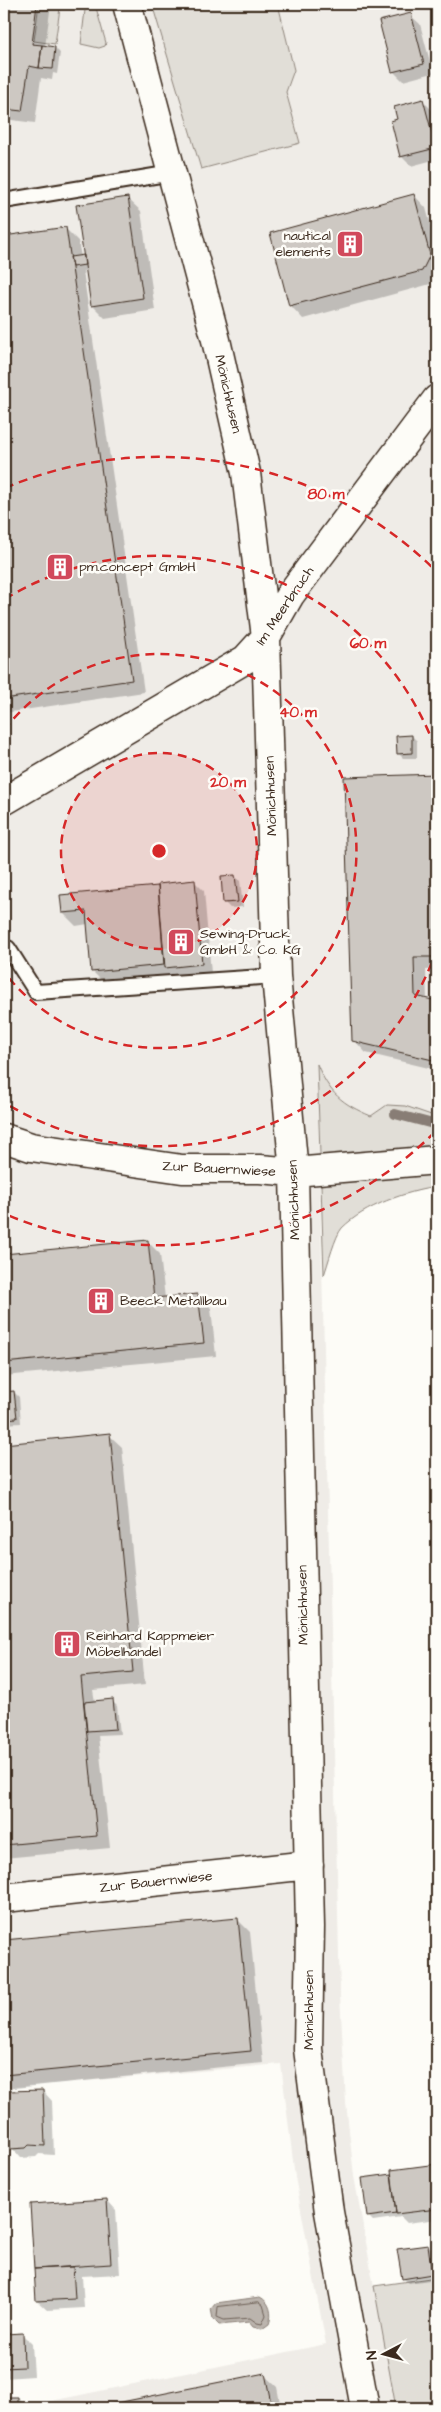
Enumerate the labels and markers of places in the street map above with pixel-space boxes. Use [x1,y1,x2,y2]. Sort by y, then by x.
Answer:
place label: nautical elements [275,226,331,262]
building icon: nautical elements [335,229,365,259]
building icon: pm.concept GmbH [45,552,75,582]
place label: pm.concept GmbH [79,557,196,577]
centre of rings [150,842,168,860]
place label: Sewing-Druck GmbH & Co. KG [200,924,301,960]
building icon: Sewing-Druck GmbH & Co. KG [166,927,196,957]
building icon: Beeck Metallbau [86,1286,116,1316]
place label: Beeck Metallbau [120,1291,227,1311]
place label: Reinhard Kappmeier Möbelhandel [86,1626,215,1662]
building icon: Reinhard Kappmeier Möbelhandel [52,1629,82,1659]

